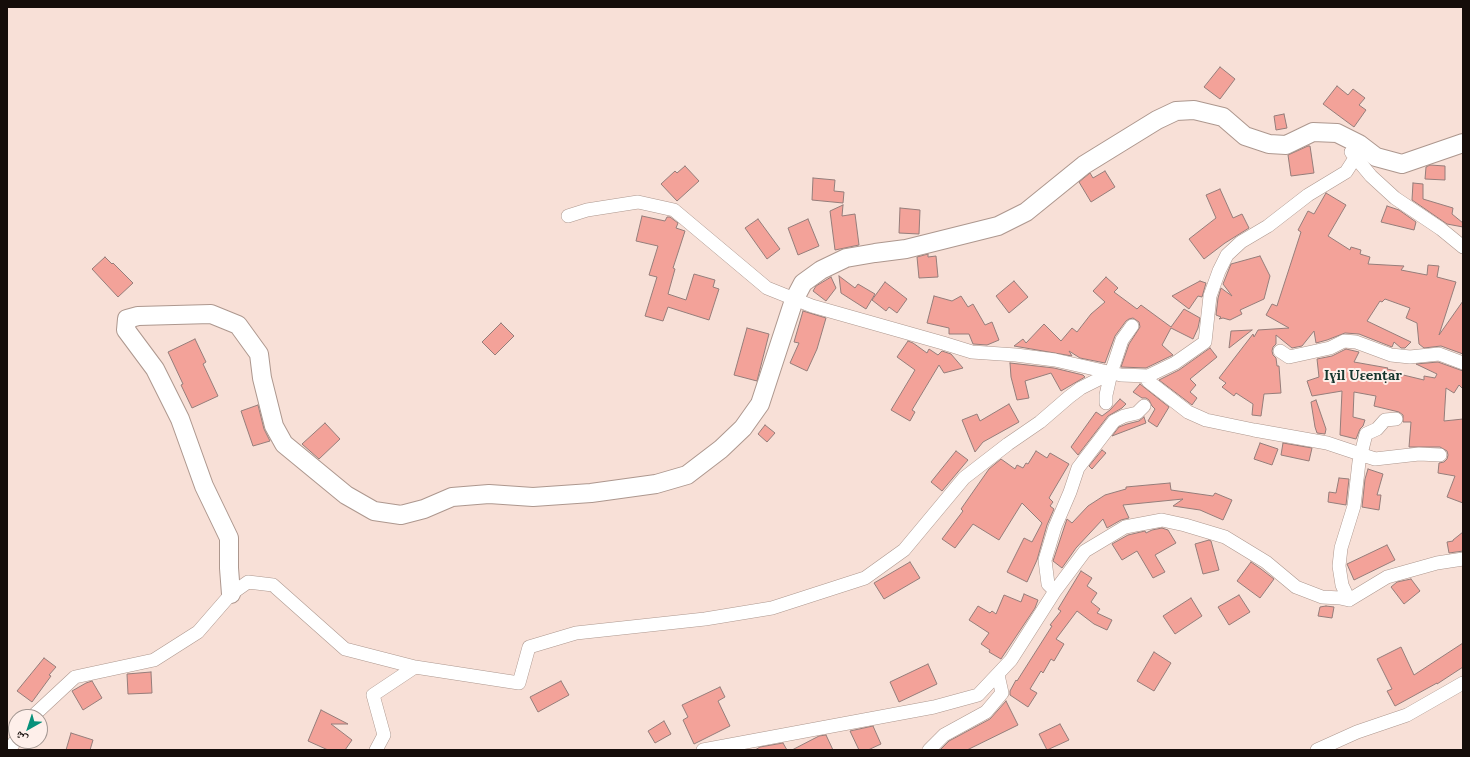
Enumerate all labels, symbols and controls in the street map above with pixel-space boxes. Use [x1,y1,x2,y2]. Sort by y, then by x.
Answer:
district label: Iɣil Uɛenṭar [1324,368,1402,384]
north arrow [8,709,48,749]
text: ش [12,728,30,747]

